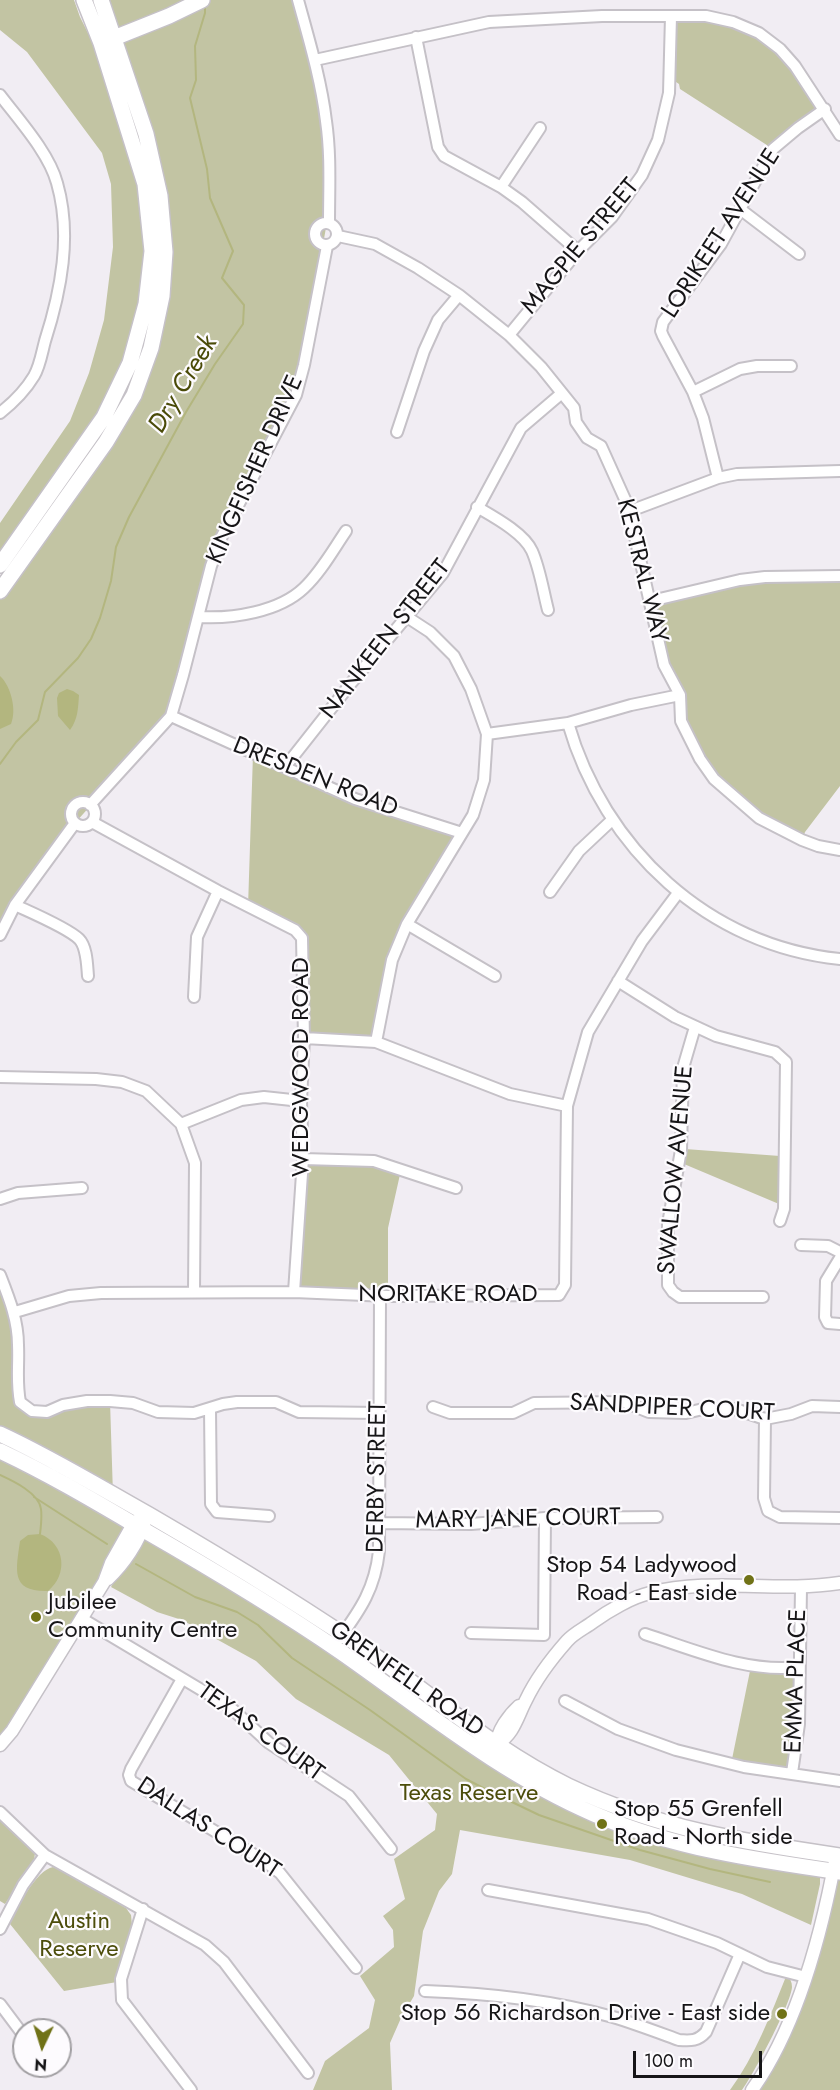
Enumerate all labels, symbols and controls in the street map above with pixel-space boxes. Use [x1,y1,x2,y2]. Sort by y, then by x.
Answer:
street label: LORIKEET AVENUE [657,144,787,324]
street label: MAGPIE STREET [516,173,646,321]
water label: Dry Creek [143,331,225,439]
street label: KINGFISHER DRIVE [201,371,311,569]
street label: KESTRAL WAY [609,496,673,646]
street label: NANKEEN STREET [315,555,457,725]
street label: DRESDEN ROAD [228,732,402,824]
street label: WEDGWOOD ROAD [288,957,316,1177]
street label: SWALLOW AVENUE [654,1064,700,1276]
street label: NORITAKE ROAD [358,1281,538,1309]
street label: SANDPIPER COURT [569,1389,775,1429]
street label: DERBY STREET [362,1401,394,1553]
street label: MARY JANE COURT [415,1504,621,1536]
place label: Stop 54 Ladywood Road - East side [546,1552,737,1608]
marker: Stop 54 Ladywood Road - East side [742,1573,756,1587]
place label: Jubilee Community Centre [48,1589,237,1645]
street label: EMMA PLACE [780,1608,814,1754]
marker: Jubilee Community Centre [29,1610,43,1624]
street label: GRENFELL ROAD [323,1616,489,1744]
street label: TEXAS COURT [191,1678,329,1788]
street label: DALLAS COURT [131,1772,285,1886]
park label: Texas Reserve [400,1780,538,1808]
place label: Stop 55 Grenfell Road - North side [614,1796,793,1852]
marker: Stop 55 Grenfell Road - North side [595,1817,609,1831]
park label: Austin Reserve [39,1908,119,1964]
place label: Stop 56 Richardson Drive - East side [401,2000,770,2028]
marker: Stop 56 Richardson Drive - East side [775,2007,789,2021]
north arrow [12,2018,72,2078]
scale bar [636,2039,765,2077]
text: 100 m [644,2048,693,2074]
text: N [34,2053,48,2076]

